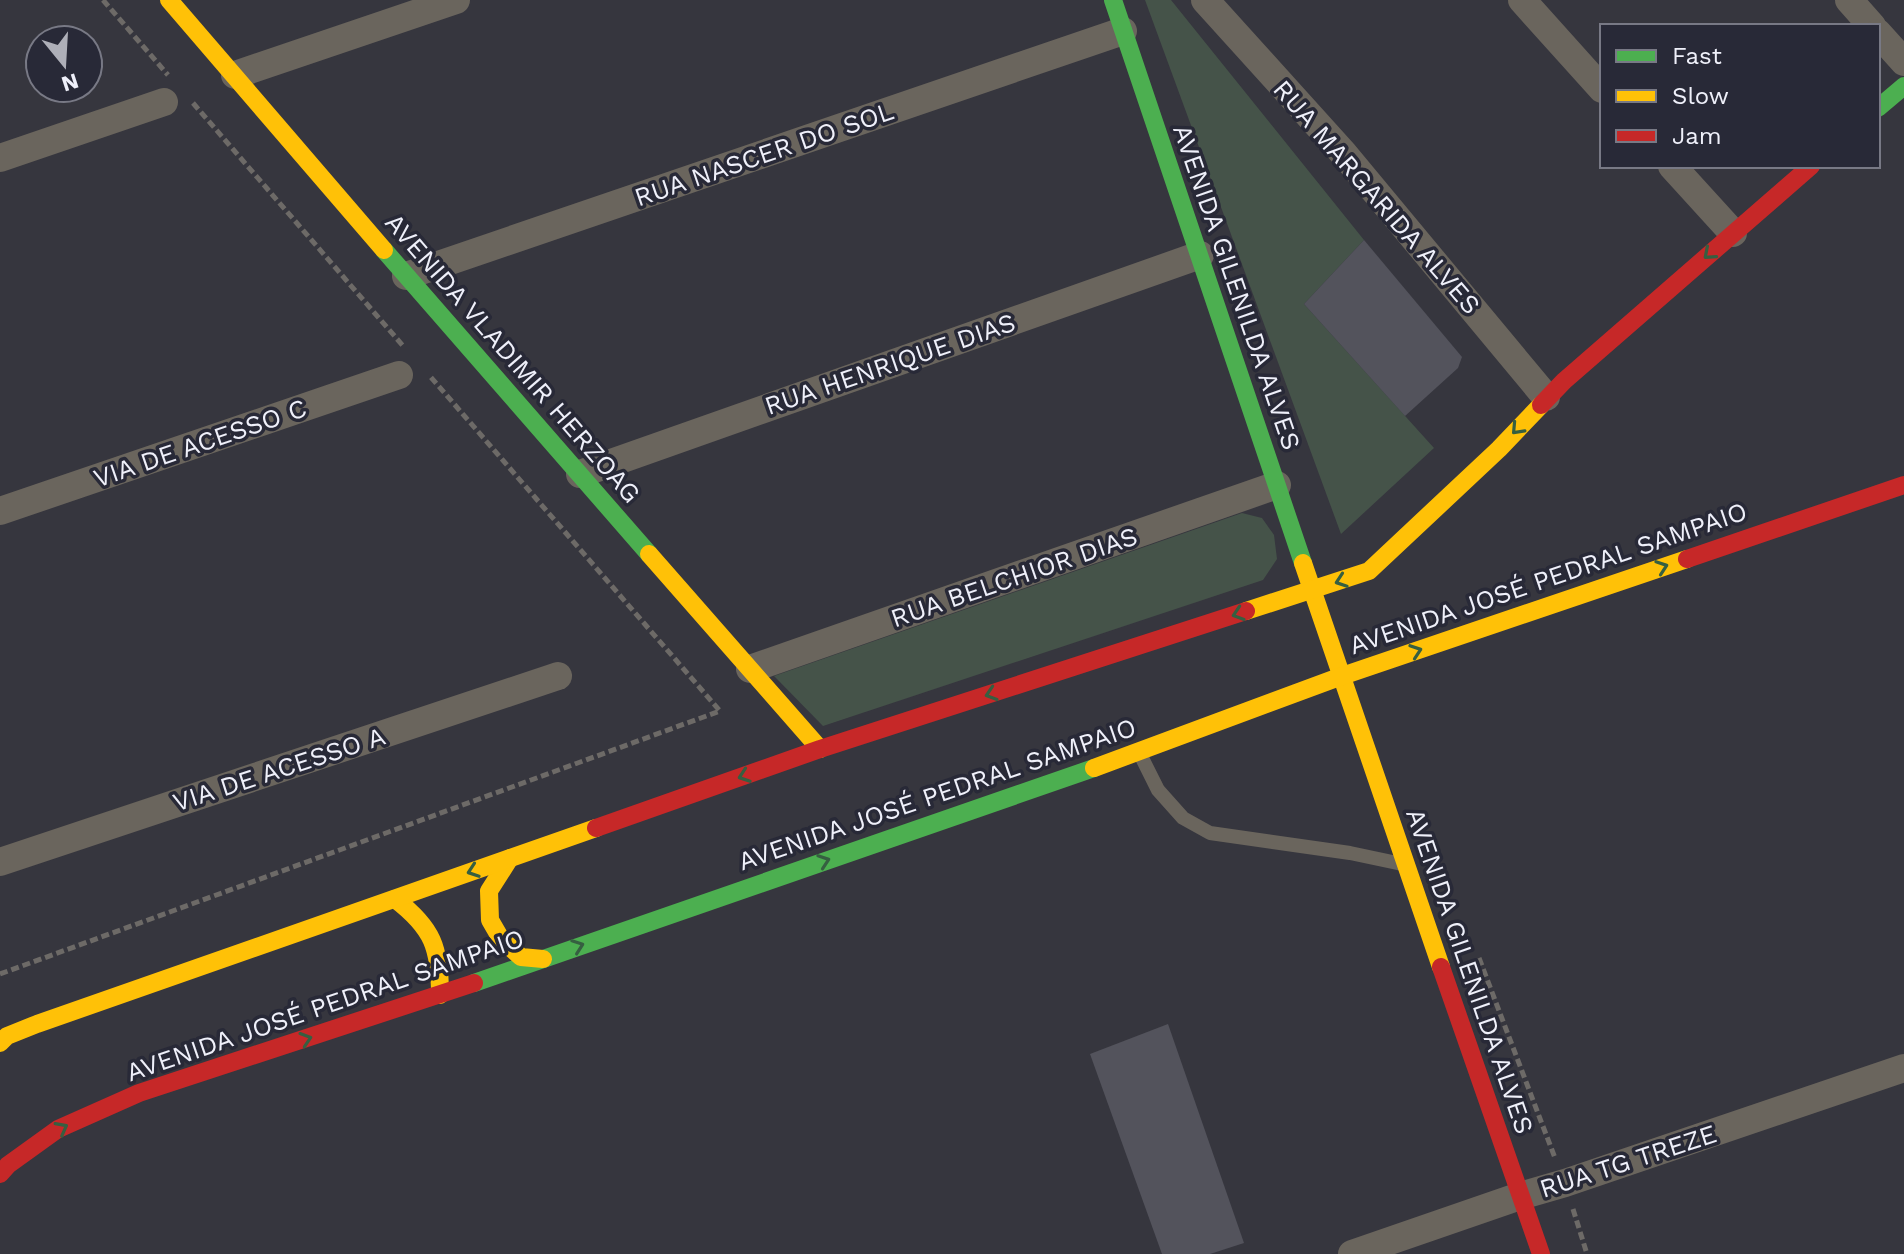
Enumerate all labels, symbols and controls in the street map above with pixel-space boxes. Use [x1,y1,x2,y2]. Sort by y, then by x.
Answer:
north arrow [24,24,104,104]
legend [1600,24,1880,168]
text: Fast [1672,42,1722,70]
text: N [58,68,82,97]
street label: RUA MARGARIDA ALVES [1267,74,1487,320]
text: Slow [1672,82,1729,110]
street label: RUA NASCER DO SOL [630,96,898,212]
street label: AVENIDA GILENILDA ALVES [1167,120,1307,454]
text: Jam [1672,122,1722,150]
street label: AVENIDA VLADIMIR HERZOAG [379,207,647,509]
one-way arrow [1704,244,1719,258]
street label: RUA HENRIQUE DIAS [761,307,1019,421]
street label: VIA DE ACESSO C [90,392,310,494]
one-way arrow [1513,419,1527,434]
street label: AVENIDA JOSÉ PEDRAL SAMPAIO [1345,496,1751,660]
street label: RUA BELCHIOR DIAS [887,521,1141,633]
one-way arrow [1654,561,1668,577]
one-way arrow [1335,571,1349,587]
one-way arrow [1232,605,1246,621]
one-way arrow [1408,644,1422,660]
one-way arrow [985,685,998,701]
street label: AVENIDA JOSÉ PEDRAL SAMPAIO [734,712,1140,876]
street label: VIA DE ACESSO A [169,721,389,817]
one-way arrow [738,766,752,783]
street label: AVENIDA GILENILDA ALVES [1400,804,1540,1138]
one-way arrow [816,854,830,870]
one-way arrow [466,862,480,878]
street label: AVENIDA JOSÉ PEDRAL SAMPAIO [122,923,528,1087]
one-way arrow [571,940,585,956]
one-way arrow [298,1032,312,1048]
street label: RUA TG TREZE [1536,1118,1720,1204]
one-way arrow [53,1122,68,1138]

